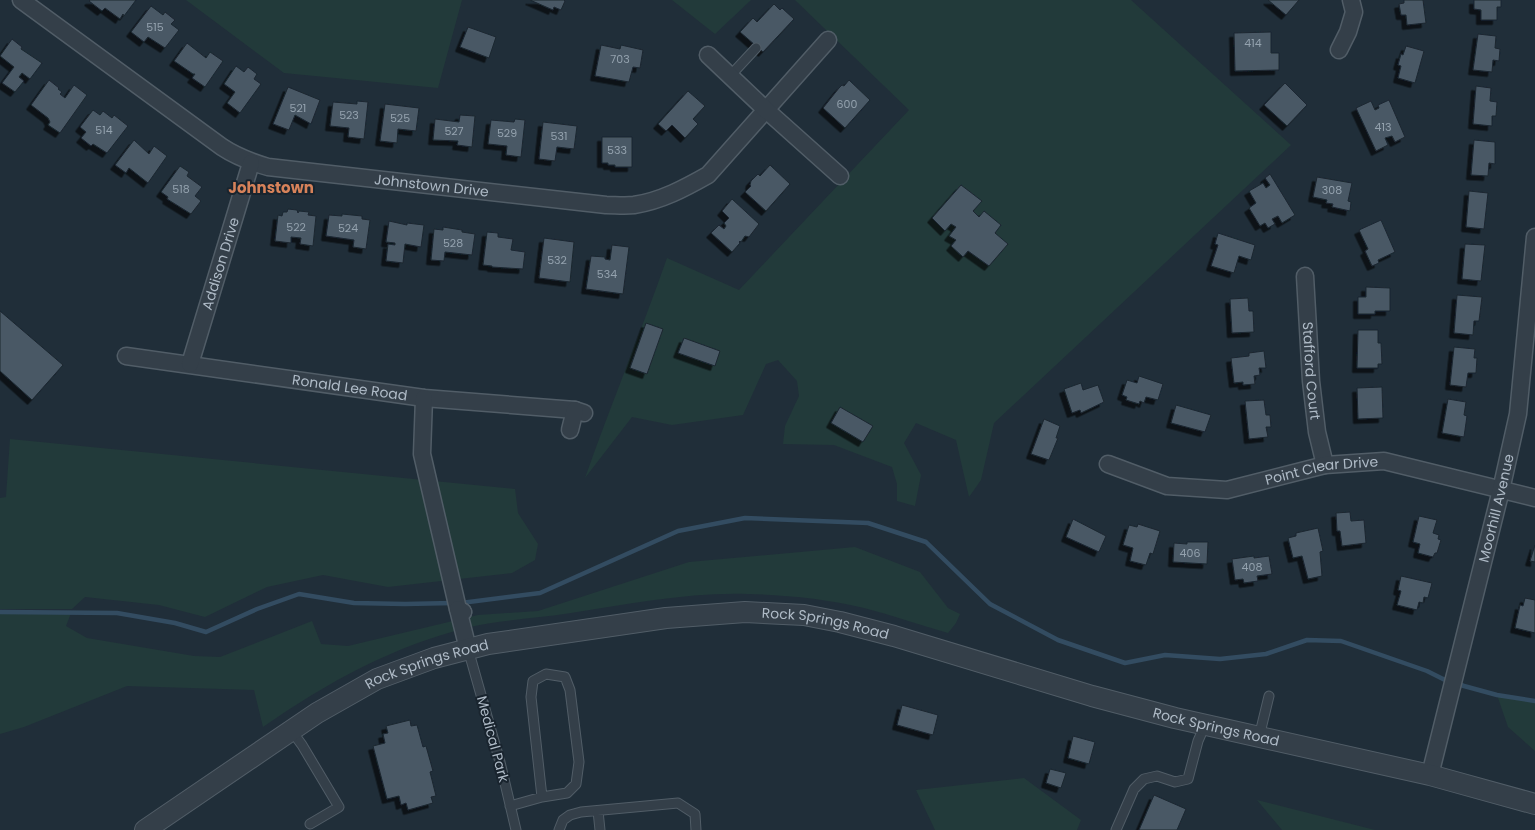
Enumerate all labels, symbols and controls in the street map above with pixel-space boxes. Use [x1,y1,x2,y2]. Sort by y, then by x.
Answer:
house number: 515 [146,19,164,35]
house number: 414 [1244,35,1262,51]
house number: 703 [610,51,630,67]
house number: 600 [837,96,857,112]
house number: 521 [290,100,306,116]
house number: 523 [339,107,359,123]
house number: 525 [390,110,410,126]
house number: 413 [1375,119,1391,135]
house number: 514 [95,122,113,138]
house number: 527 [444,123,464,139]
house number: 529 [497,125,517,141]
house number: 531 [551,128,567,144]
house number: 533 [607,142,627,158]
street label: Johnstown Drive [373,169,490,202]
district label: Johnstown [228,177,314,198]
house number: 518 [172,181,190,197]
house number: 308 [1322,182,1342,198]
street label: Addison Drive [197,214,244,312]
house number: 522 [286,219,306,235]
house number: 524 [338,220,358,236]
house number: 528 [443,235,463,251]
house number: 532 [547,252,567,268]
house number: 534 [597,266,617,282]
street label: Stafford Court [1298,321,1325,421]
street label: Ronald Lee Road [291,370,409,406]
street label: Point Clear Drive [1263,451,1379,490]
street label: Moorhill Avenue [1473,452,1519,564]
house number: 406 [1180,545,1200,561]
house number: 408 [1242,559,1262,575]
street label: Rock Springs Road [761,603,891,644]
street label: Rock Springs Road [361,634,491,694]
street label: Medical Park [472,694,514,785]
street label: Rock Springs Road [1151,703,1281,751]

